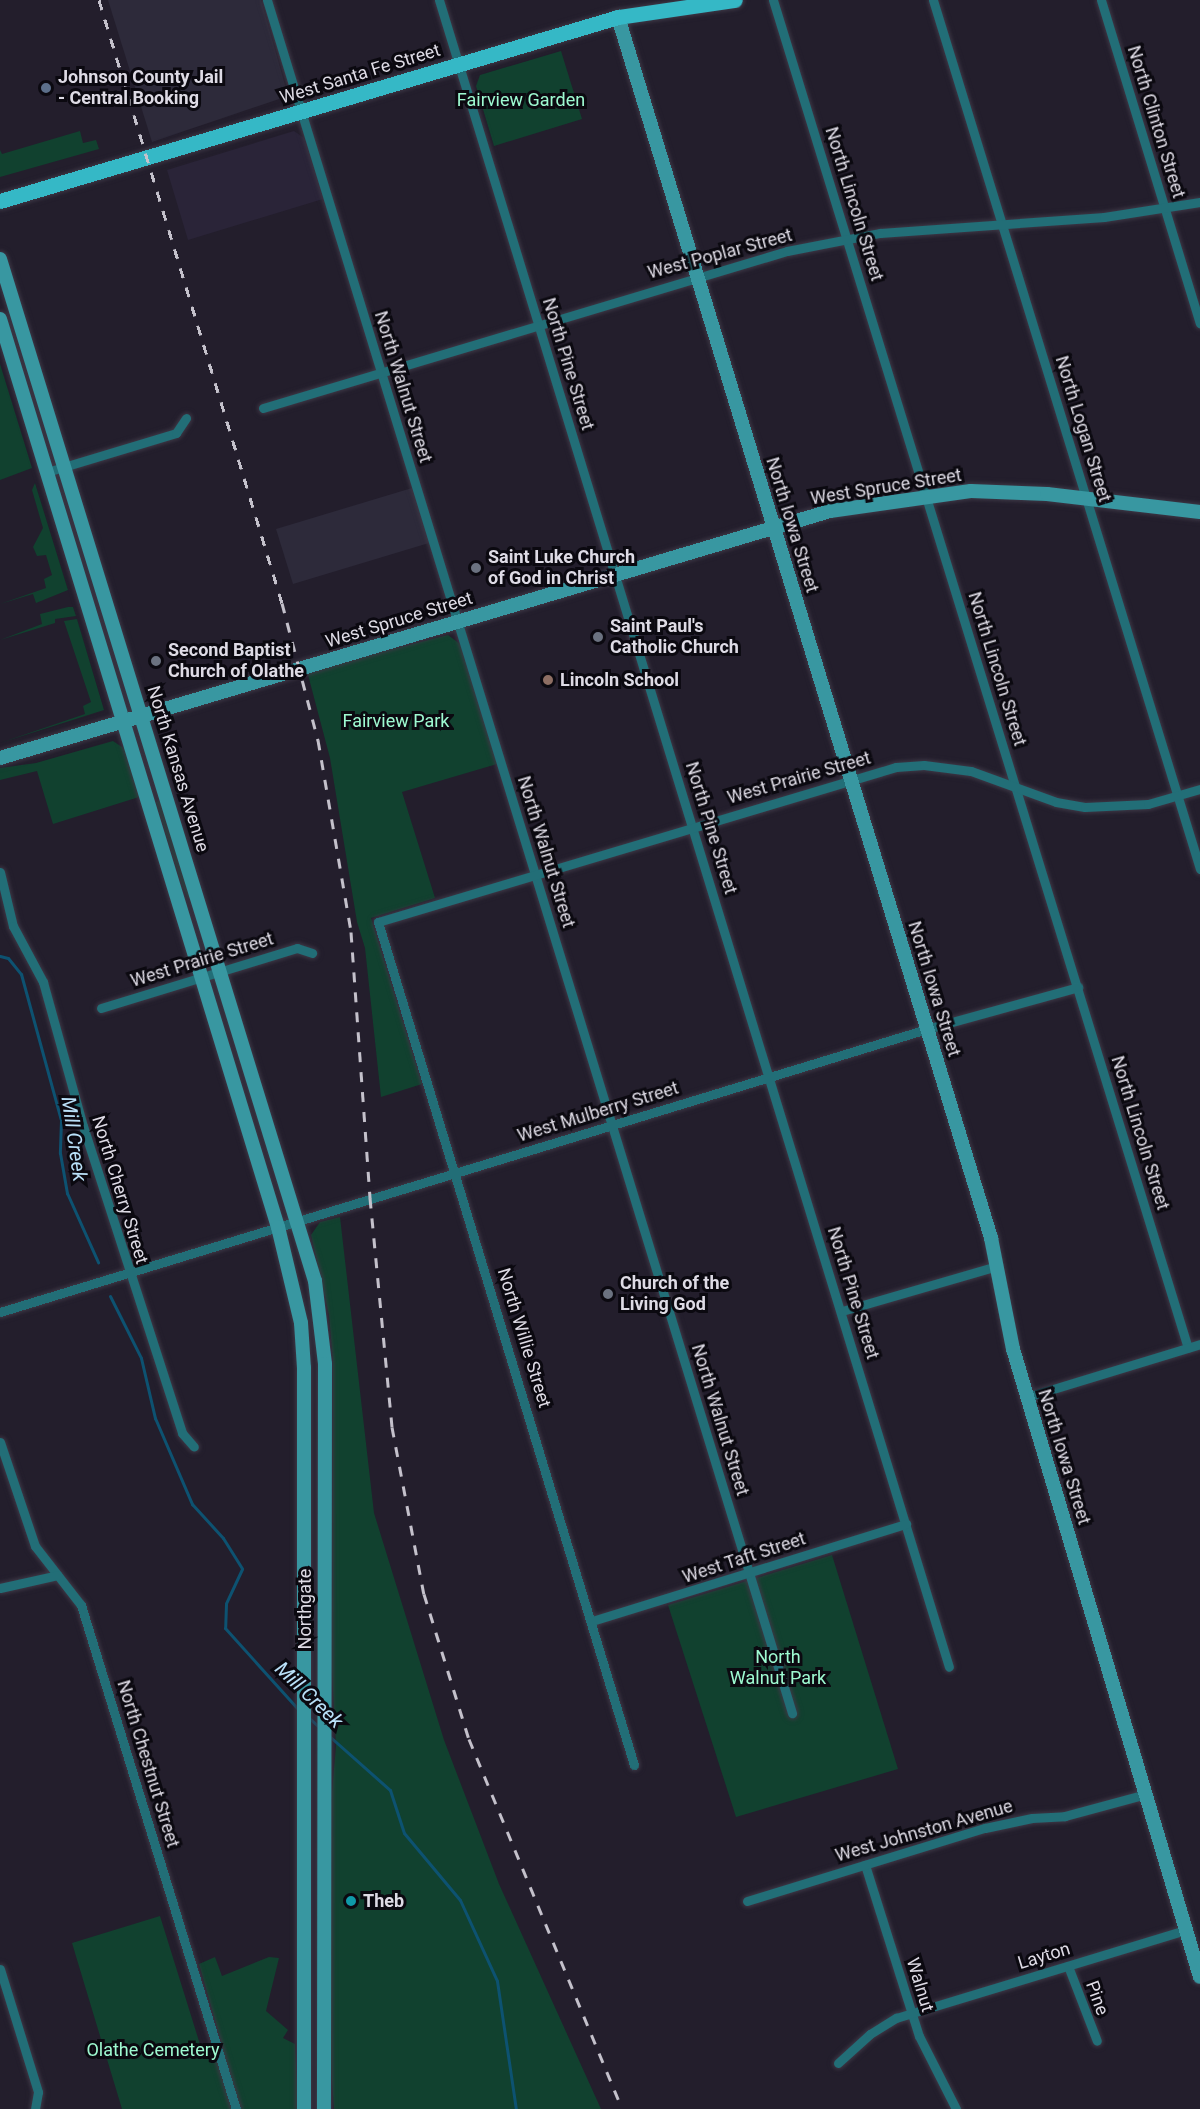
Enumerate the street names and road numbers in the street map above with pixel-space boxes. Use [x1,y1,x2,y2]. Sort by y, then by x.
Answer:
street label: West Santa Fe Street [277,39,443,109]
street label: North Clinton Street [1123,43,1189,201]
street label: North Lincoln Street [820,124,888,284]
street label: West Poplar Street [645,224,795,284]
street label: North Pine Street [538,295,598,433]
street label: North Walnut Street [370,309,436,465]
street label: North Logan Street [1051,353,1115,505]
street label: North Iowa Street [761,455,823,595]
street label: West Spruce Street [809,464,963,510]
street label: West Spruce Street [323,587,475,653]
street label: North Lincoln Street [963,589,1031,749]
street label: North Kansas Avenue [142,683,214,855]
street label: West Prairie Street [725,747,873,809]
street label: North Pine Street [681,759,741,897]
street label: North Walnut Street [513,774,579,930]
street label: North Iowa Street [903,919,965,1059]
street label: West Prairie Street [128,928,276,992]
street label: North Lincoln Street [1106,1053,1174,1213]
street label: West Mulberry Street [515,1077,681,1147]
street label: North Cherry Street [87,1113,153,1267]
street label: North Pine Street [823,1224,883,1362]
street label: North Willie Street [492,1266,556,1410]
street label: North Walnut Street [687,1342,753,1498]
street label: North Iowa Street [1033,1387,1095,1527]
street label: West Taft Street [680,1528,808,1588]
street label: Northgate [294,1569,316,1649]
street label: North Chestnut Street [112,1678,184,1850]
street label: West Johnston Avenue [833,1795,1015,1867]
street label: Layton [1015,1938,1073,1974]
street label: Walnut [902,1955,938,2015]
street label: Pine [1081,1978,1113,2018]

